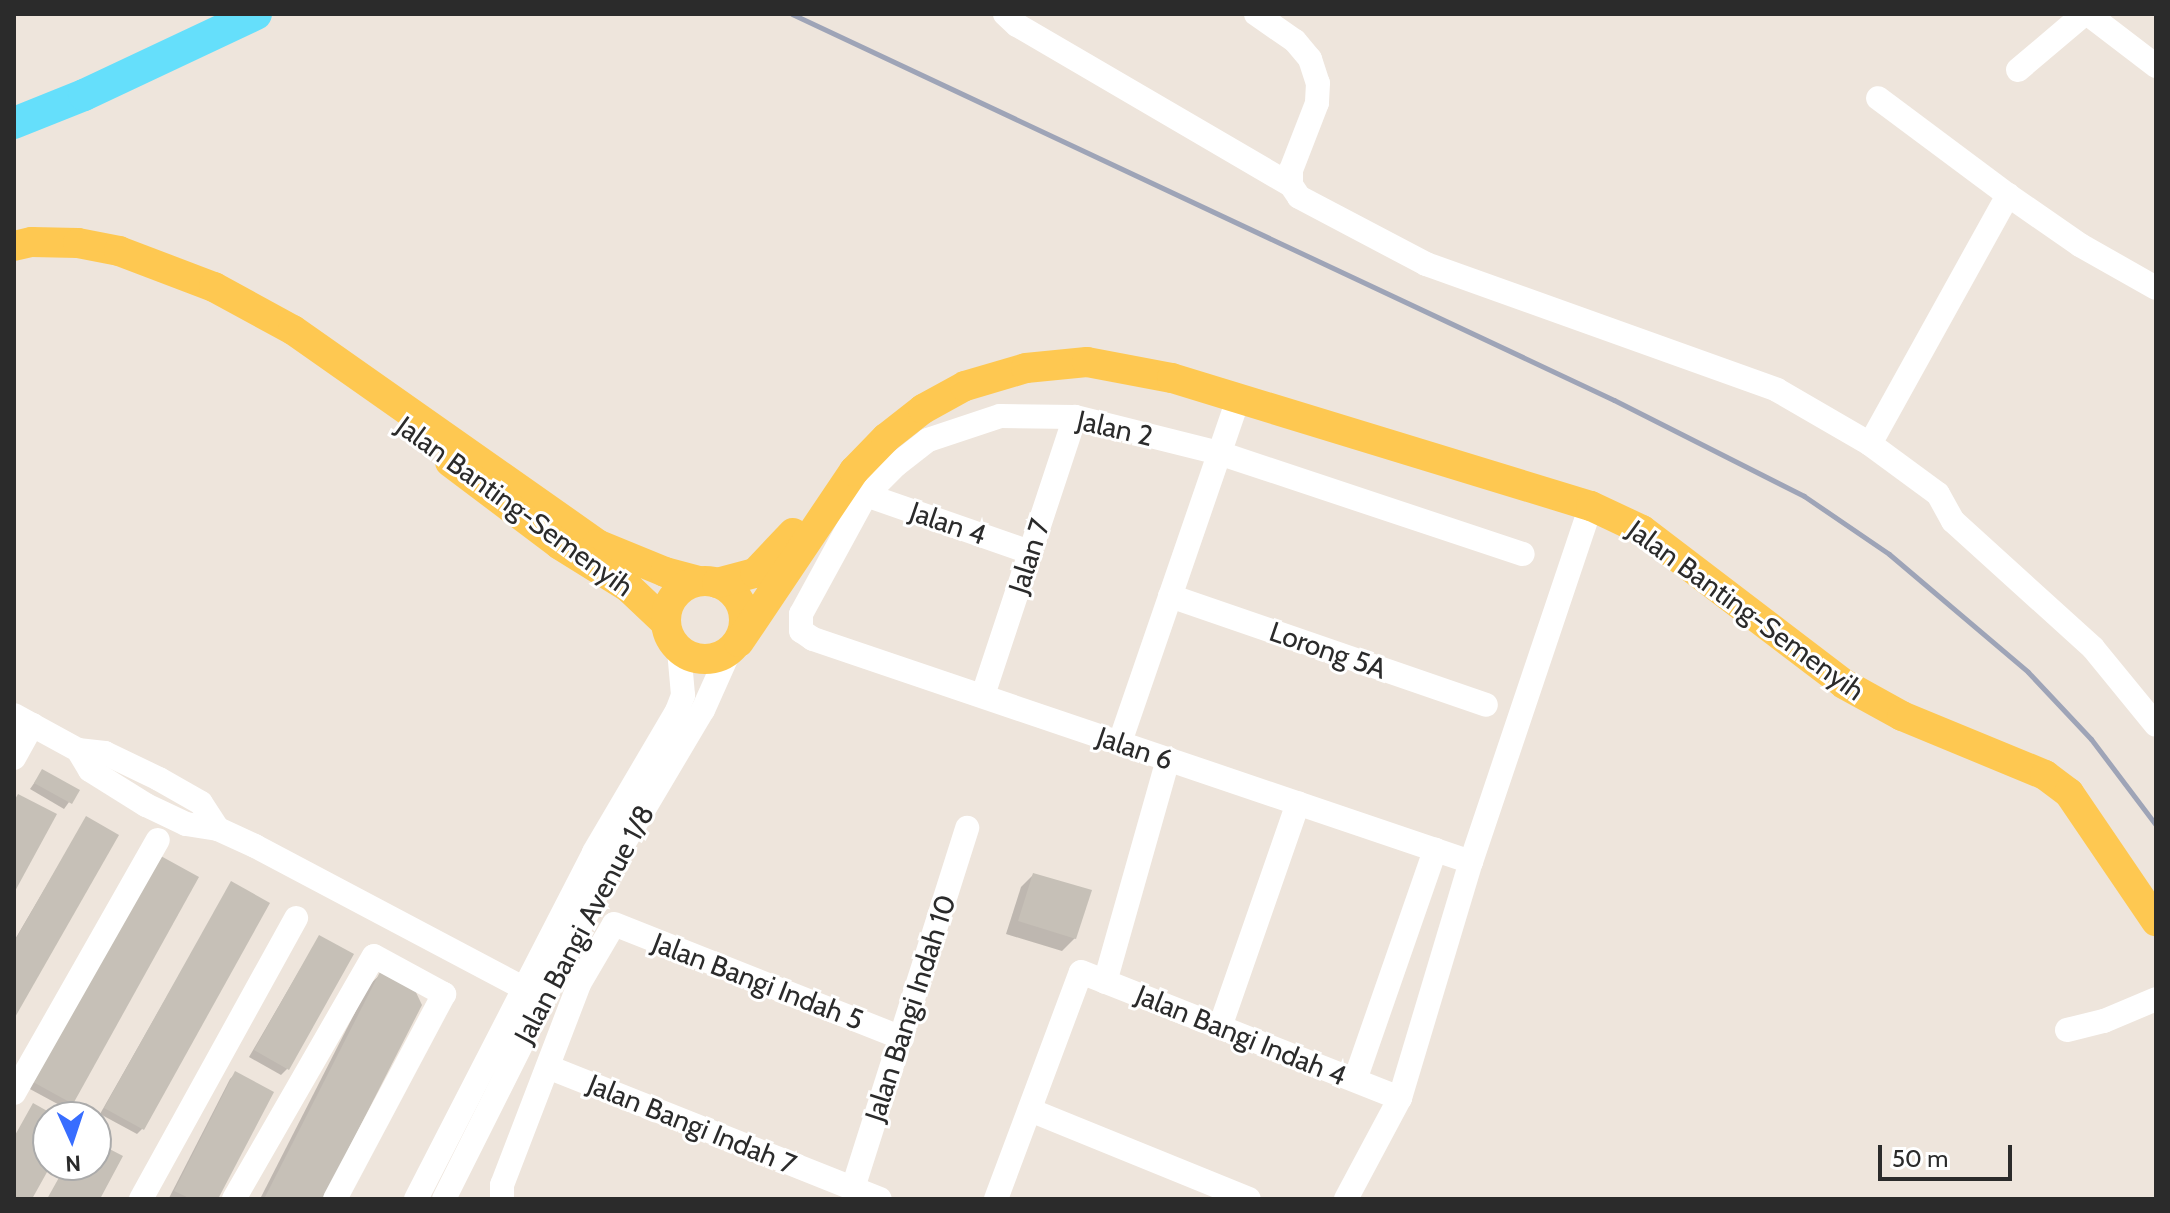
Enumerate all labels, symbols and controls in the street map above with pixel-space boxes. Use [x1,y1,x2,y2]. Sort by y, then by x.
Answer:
street label: Jalan 2 [1074,403,1156,453]
street label: Jalan Banting-Semenyih [390,409,640,603]
street label: Jalan 4 [905,494,991,552]
street label: Jalan Banting-Semenyih [1621,513,1871,707]
street label: Jalan 7 [1001,514,1057,598]
street label: Lorong 5A [1265,614,1391,686]
street label: Jalan 6 [1093,719,1177,777]
street label: Jalan Bangi Avenue 1/8 [507,799,661,1049]
street label: Jalan Bangi Indah 10 [857,890,963,1126]
street label: Jalan Bangi Indah 5 [648,925,868,1037]
street label: Jalan Bangi Indah 4 [1131,977,1351,1093]
street label: Jalan Bangi Indah 7 [583,1067,801,1181]
north arrow [32,1101,112,1181]
scale bar [1882,1129,2016,1179]
text: 50 m [1892,1144,1948,1173]
text: N [65,1150,82,1177]

